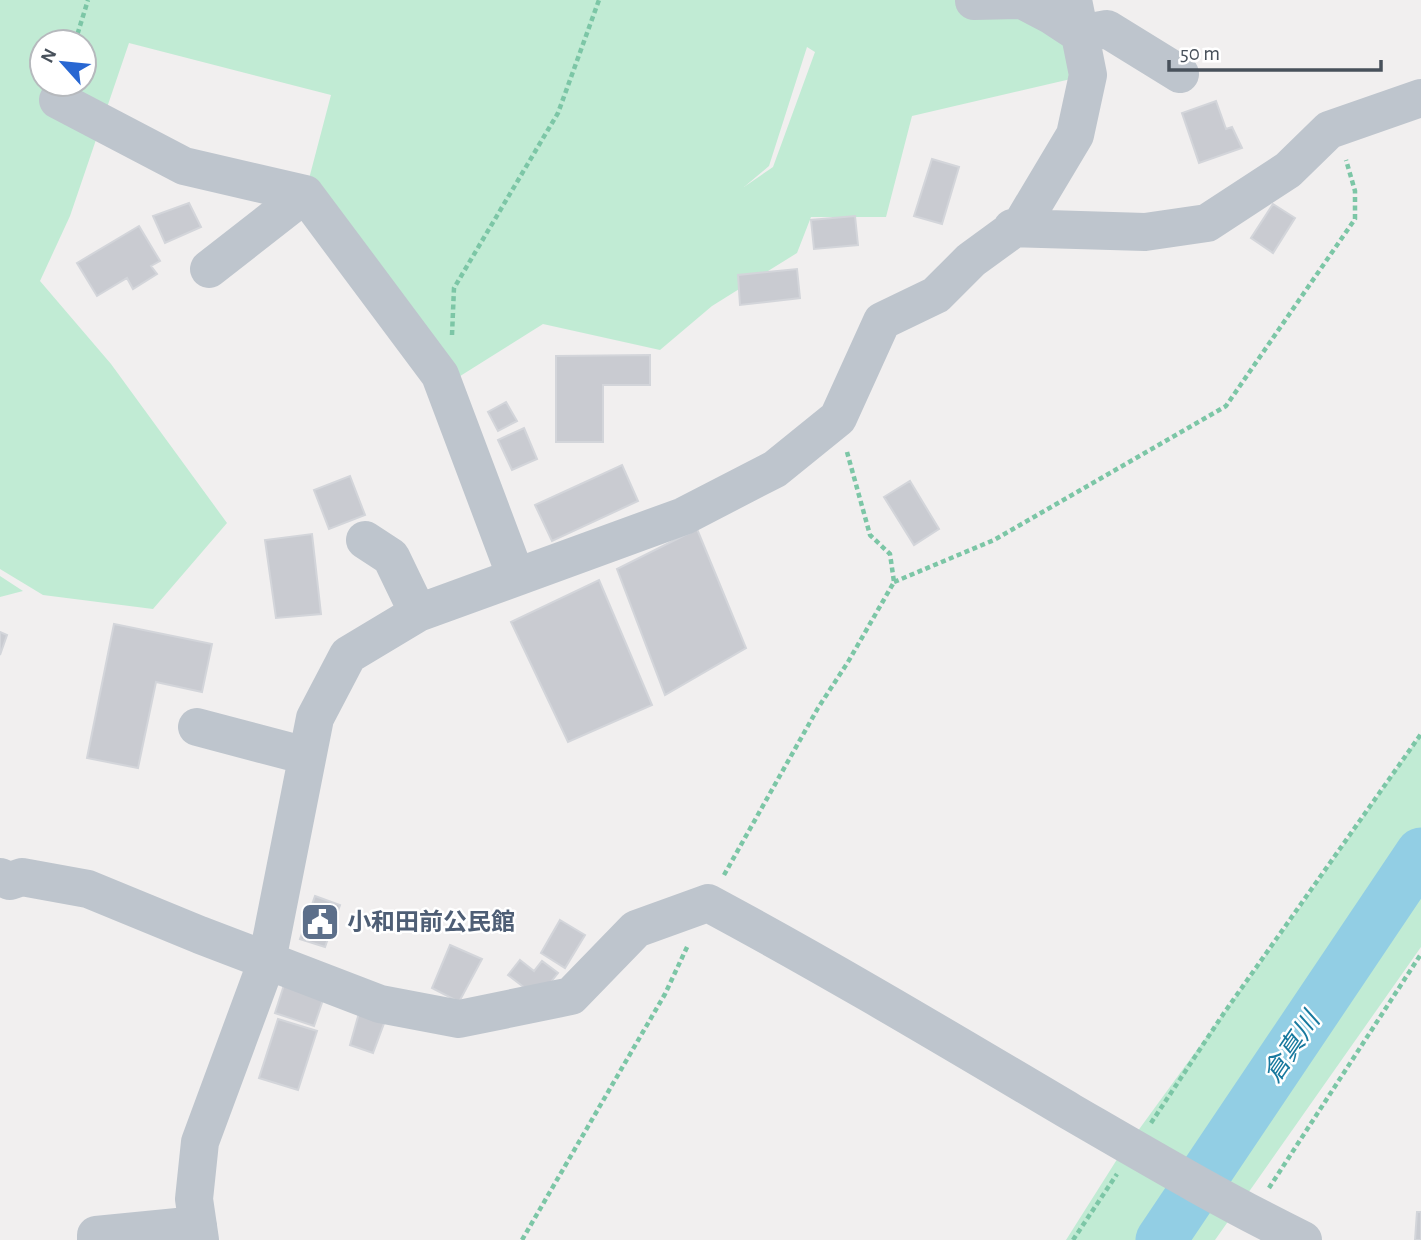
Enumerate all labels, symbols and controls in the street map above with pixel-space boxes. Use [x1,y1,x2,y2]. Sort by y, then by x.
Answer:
north arrow [28,28,98,98]
scale bar [1169,28,1381,72]
text: 50 m [1180,43,1220,64]
text: N [38,46,61,66]
public building icon: 小和田前公民館 [299,901,341,943]
place label: 小和田前公民館 [347,909,515,935]
water label: 倉真川 [1258,1005,1326,1087]

